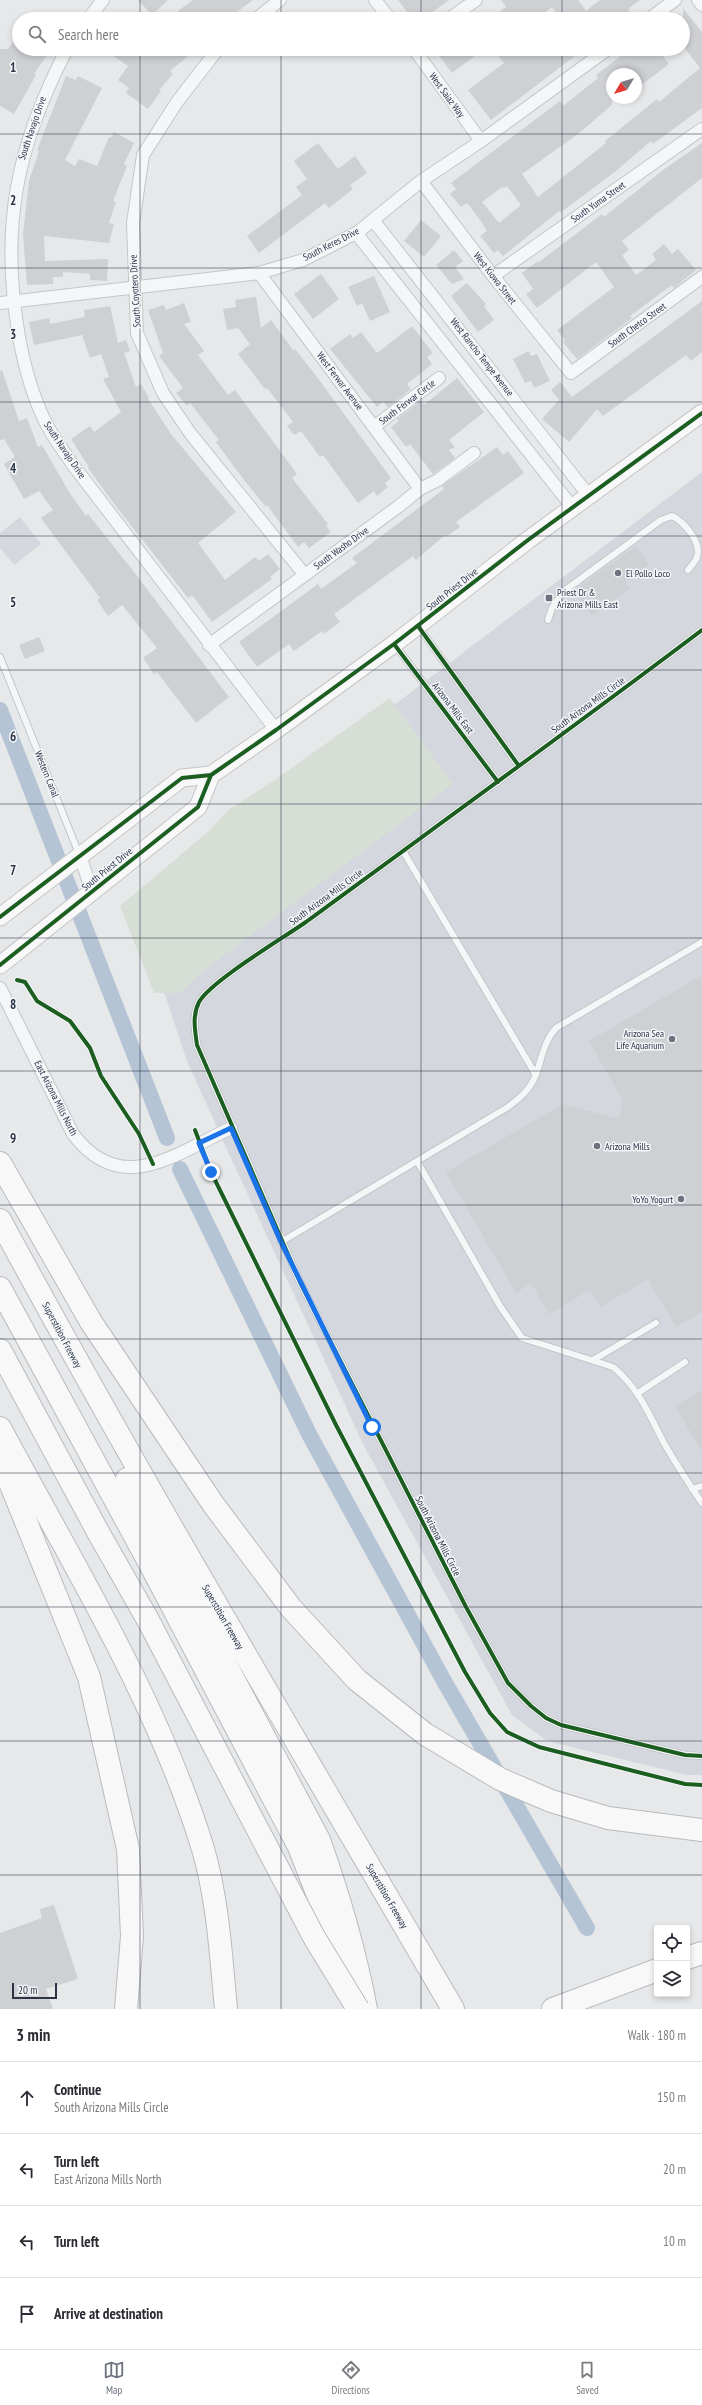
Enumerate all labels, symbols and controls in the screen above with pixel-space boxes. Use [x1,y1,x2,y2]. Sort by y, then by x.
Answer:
search box [12,12,690,56]
icon: search [26,23,48,45]
text: Search here [58,25,119,44]
text: 1 [10,59,16,76]
north arrow [606,68,642,104]
street label: West Saiaz Way [426,70,468,120]
street label: South Navajo Drive [15,95,49,161]
street label: South Yuma Street [568,178,628,226]
text: 2 [10,192,16,209]
street label: South Keres Drive [301,224,361,264]
street label: West Kiowa Street [471,249,520,307]
street label: South Coyotero Drive [127,254,143,328]
street label: South Chetco Street [605,299,669,350]
street label: West Rancho Tempe Avenue [447,315,517,399]
text: 3 [10,326,16,343]
street label: West Ferwar Avenue [314,349,366,413]
street label: South Ferwar Circle [376,377,438,427]
street label: South Navajo Drive [41,419,89,481]
text: 4 [10,460,17,477]
street label: South Washo Drive [311,524,371,572]
street label: South Priest Drive [424,565,480,613]
place label: El Pollo Loco [626,567,670,580]
marker: El Pollo Loco [613,568,623,578]
place label: Priest Dr & Arizona Mills East [557,586,618,611]
marker: Priest Dr & Arizona Mills East [544,593,554,603]
text: 5 [10,594,16,611]
street label: South Arizona Mills Circle [549,674,627,736]
street label: Arizona Mills East [429,680,477,736]
text: 6 [10,728,16,745]
street label: Western Canal [32,749,62,800]
street label: South Priest Drive [79,844,135,894]
text: 7 [10,862,16,879]
street label: South Arizona Mills Circle [287,866,365,928]
text: 8 [10,996,16,1013]
place label: Arizona Sea Life Aquarium [616,1027,664,1052]
marker: Arizona Sea Life Aquarium [667,1034,677,1044]
street label: East Arizona Mills North [31,1058,81,1138]
text: 9 [10,1130,16,1147]
place label: Arizona Mills [605,1140,650,1153]
marker: Arizona Mills [592,1141,602,1151]
route end [202,1163,220,1181]
place label: YoYo Yogurt [632,1193,673,1206]
marker: YoYo Yogurt [676,1194,686,1204]
street label: Superstition Freeway [39,1300,85,1370]
route start [363,1418,381,1436]
street label: South Arizona Mills Circle [412,1494,464,1578]
street label: Superstition Freeway [199,1582,247,1652]
street label: Superstition Freeway [363,1861,411,1931]
map controls [654,1925,690,1997]
button: locate [654,1925,690,1961]
button: layers [654,1961,690,1997]
scale bar [12,1981,57,2000]
text: 20 m [18,1983,37,1997]
text: 3 min [16,2024,50,2046]
text: Walk · 180 m [628,2027,686,2044]
text: Continue [54,2080,101,2099]
icon: ahead [16,2087,38,2109]
text: 150 m [657,2089,686,2106]
text: South Arizona Mills Circle [54,2099,169,2116]
text: Turn left [54,2152,99,2171]
icon: left [16,2159,38,2181]
text: 20 m [663,2161,686,2178]
text: East Arizona Mills North [54,2171,162,2188]
icon: left [16,2231,38,2253]
text: Turn left [54,2232,99,2251]
text: 10 m [663,2233,686,2250]
icon: arrive [16,2303,38,2325]
text: Arrive at destination [54,2304,163,2323]
tab: Map [103,2359,125,2397]
tab: Directions [332,2359,370,2397]
tab: Saved [576,2359,599,2397]

